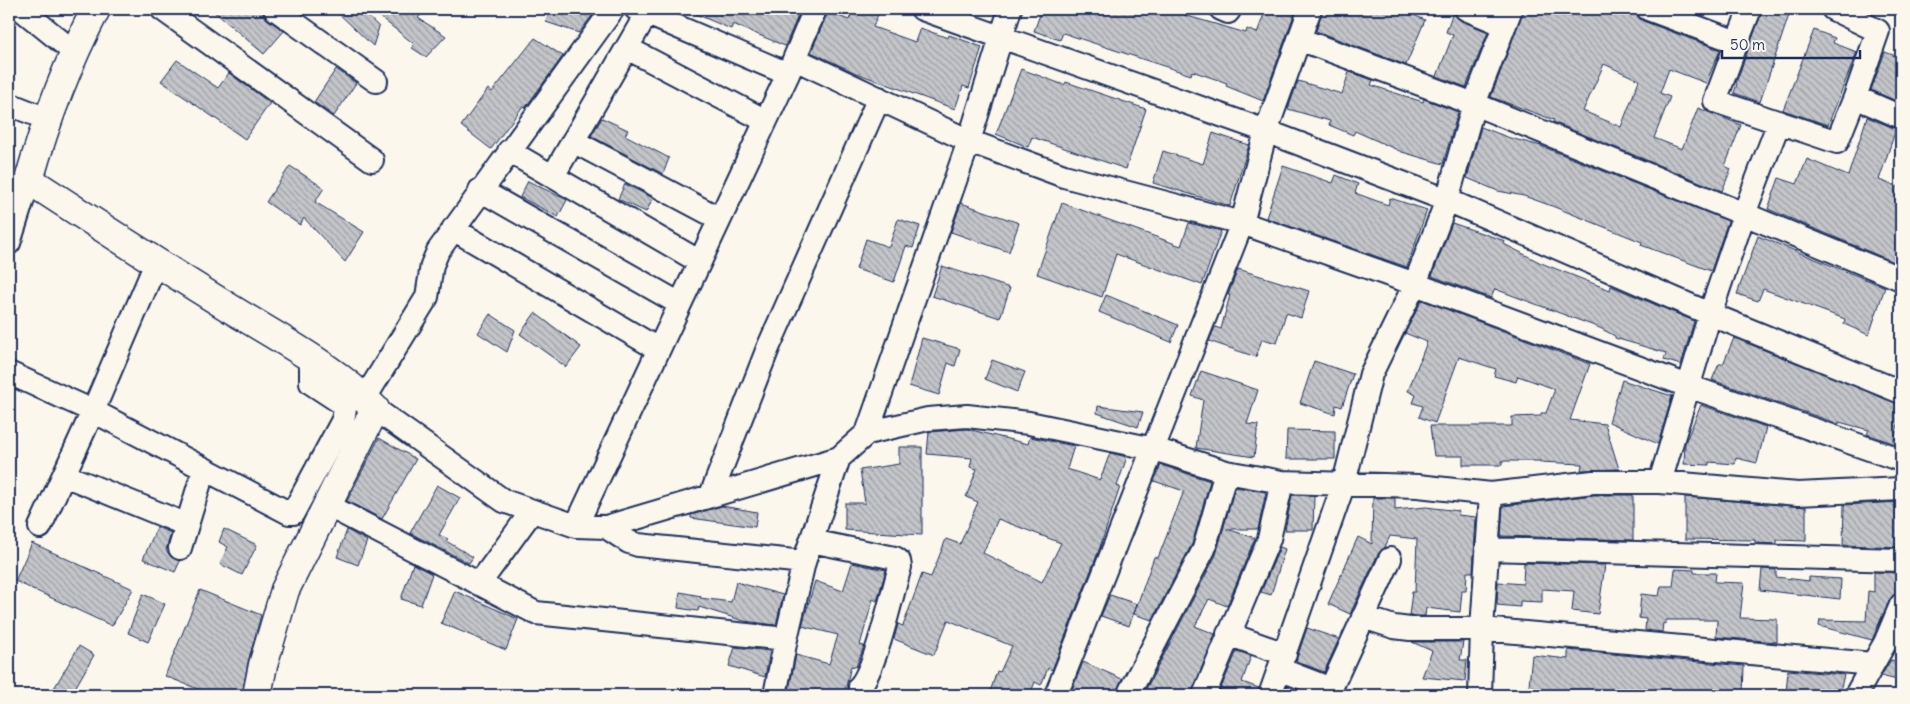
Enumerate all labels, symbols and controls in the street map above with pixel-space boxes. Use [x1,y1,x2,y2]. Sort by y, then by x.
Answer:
scale bar [1722,28,1860,60]
text: 50 m [1730,35,1765,54]

